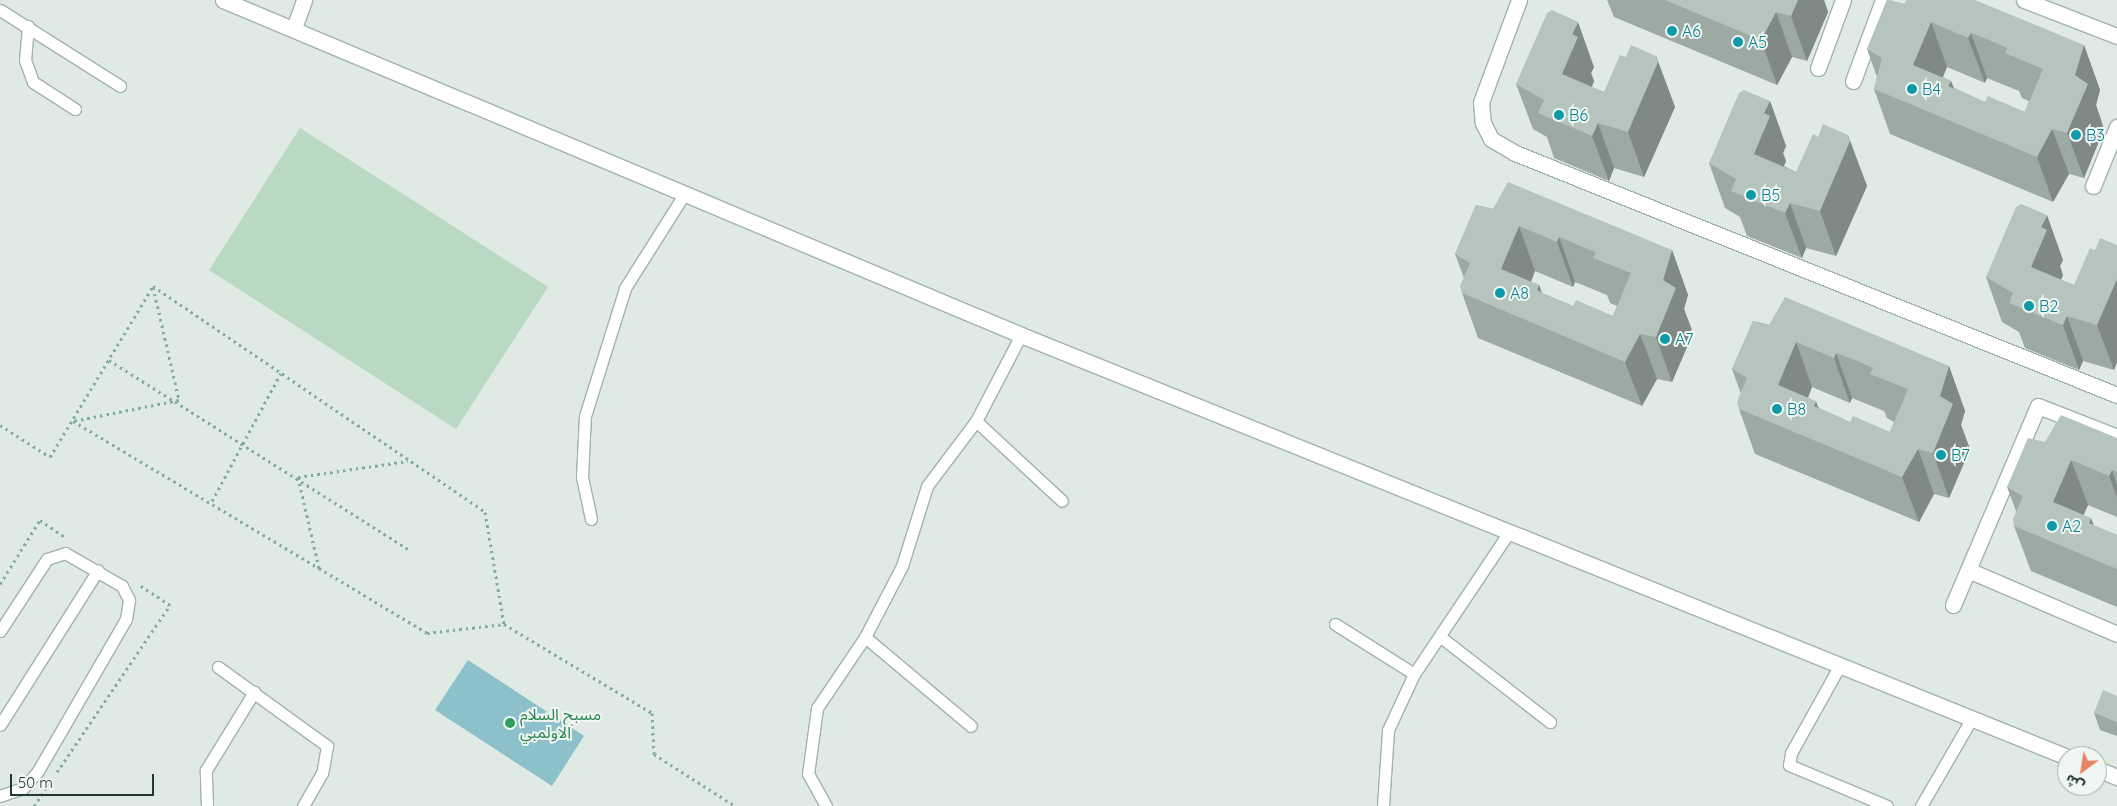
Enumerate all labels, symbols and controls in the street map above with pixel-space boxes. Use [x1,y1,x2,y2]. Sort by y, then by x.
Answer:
place label: A6 [1682,21,1701,41]
marker: A6 [1666,25,1678,37]
place label: A5 [1748,32,1767,52]
marker: A5 [1732,36,1744,48]
place label: B4 [1922,79,1941,99]
marker: B4 [1906,83,1918,95]
place label: B6 [1569,105,1588,125]
marker: B6 [1553,109,1565,121]
place label: B3 [2086,125,2105,145]
marker: B3 [2070,129,2082,141]
place label: B5 [1761,185,1780,205]
marker: B5 [1745,189,1757,201]
place label: A8 [1510,283,1529,303]
marker: A8 [1494,287,1506,299]
place label: B2 [2039,296,2058,316]
marker: B2 [2023,300,2035,312]
place label: A7 [1675,329,1694,349]
marker: A7 [1659,333,1671,345]
place label: B8 [1787,399,1806,419]
marker: B8 [1771,403,1783,415]
place label: B7 [1951,445,1970,465]
marker: B7 [1935,449,1947,461]
place label: A2 [2062,516,2081,536]
marker: A2 [2046,520,2058,532]
place label: مسبح السلام الاولمبي [520,704,601,742]
marker: مسبح السلام الاولمبي [504,717,516,729]
north arrow [2057,746,2107,796]
scale bar [12,764,156,796]
text: ش [2062,770,2088,796]
text: 50 m [18,773,53,792]

